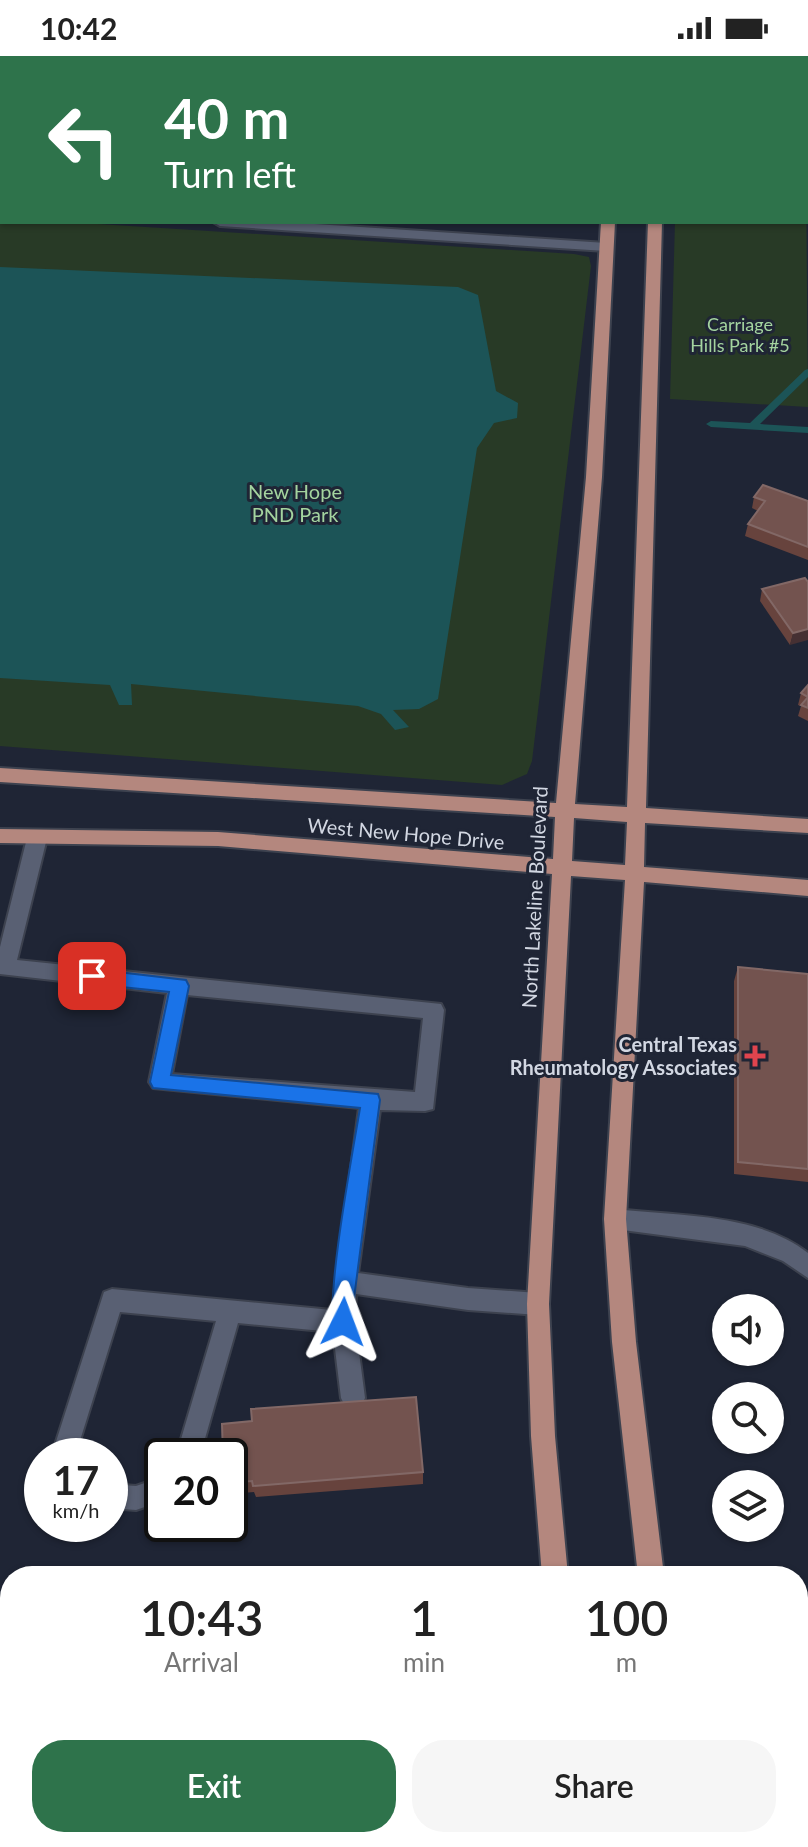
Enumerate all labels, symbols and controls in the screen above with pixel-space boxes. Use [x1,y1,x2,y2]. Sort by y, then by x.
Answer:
text: 10:42 [40,10,117,46]
text: 40 m [164,84,289,151]
icon: left [32,88,136,192]
text: Turn left [164,152,296,196]
park label: Carriage Hills Park #5 [690,313,790,356]
park label: New Hope PND Park [248,479,342,526]
street label: North Lakeline Boulevard [516,785,552,1009]
street label: West New Hope Drive [306,812,506,854]
pin [58,942,126,1010]
icon: arrive [70,954,114,998]
place label: Central Texas Rheumatology Associates [510,1032,737,1079]
marker: Central Texas Rheumatology Associates [744,1045,766,1067]
position arrow [301,1280,385,1364]
map controls [712,1294,784,1542]
button: sound [712,1294,784,1366]
button: search [712,1382,784,1454]
speed limit sign: 20 [144,1438,248,1542]
text: 17 [53,1456,99,1504]
button: layers [712,1470,784,1542]
text: km/h [53,1498,99,1522]
text: 10:43 [140,1589,263,1646]
text: 1 [410,1589,438,1646]
text: 100 [585,1589,668,1646]
text: Arrival [164,1646,239,1678]
text: min [403,1646,445,1678]
text: m [616,1646,637,1678]
button: Exit [32,1740,396,1832]
button: Share [412,1740,776,1832]

